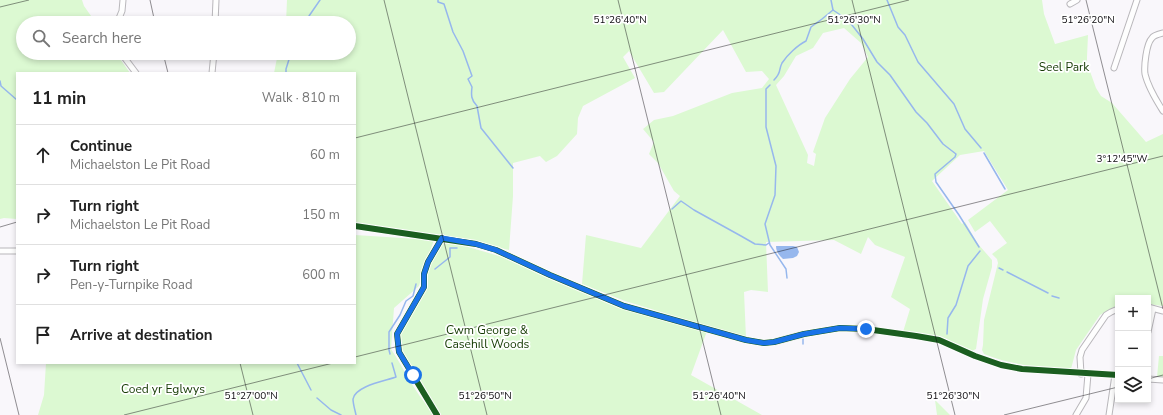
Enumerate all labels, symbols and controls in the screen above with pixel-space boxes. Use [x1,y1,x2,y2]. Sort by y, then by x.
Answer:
text: 51°26'40"N [593,13,647,27]
text: 51°26'30"N [827,13,881,27]
text: 51°26'20"N [1061,13,1115,27]
search box [16,16,356,60]
icon: search [30,27,52,49]
text: Search here [62,28,142,48]
park label: Seel Park [1039,59,1090,75]
text: 11 min [32,87,86,110]
text: Walk · 810 m [262,89,340,107]
text: Continue [70,136,132,156]
icon: ahead [32,144,54,166]
text: 60 m [310,146,340,164]
text: 3°12'45"W [1097,152,1147,166]
text: Michaelston Le Pit Road [70,156,210,174]
text: Turn right [70,196,139,216]
icon: right [32,204,54,226]
text: 150 m [302,206,340,224]
text: Michaelston Le Pit Road [70,216,210,234]
text: Turn right [70,256,139,276]
icon: right [32,264,54,286]
text: 600 m [302,266,340,284]
text: Pen-y-Turnpike Road [70,276,193,294]
map controls [1115,295,1151,403]
button: + [1115,295,1151,331]
route end [857,320,875,338]
park label: Cwm George & Casehill Woods [445,322,530,352]
icon: arrive [32,324,54,346]
text: Arrive at destination [70,325,213,345]
button: − [1115,331,1151,367]
route start [404,366,422,384]
button: layers [1115,367,1151,403]
park label: Coed yr Eglwys [121,381,205,397]
text: 51°27'00"N [224,389,278,403]
text: 51°26'50"N [458,389,512,403]
text: 51°26'40"N [692,389,746,403]
text: 51°26'30"N [926,389,980,403]

